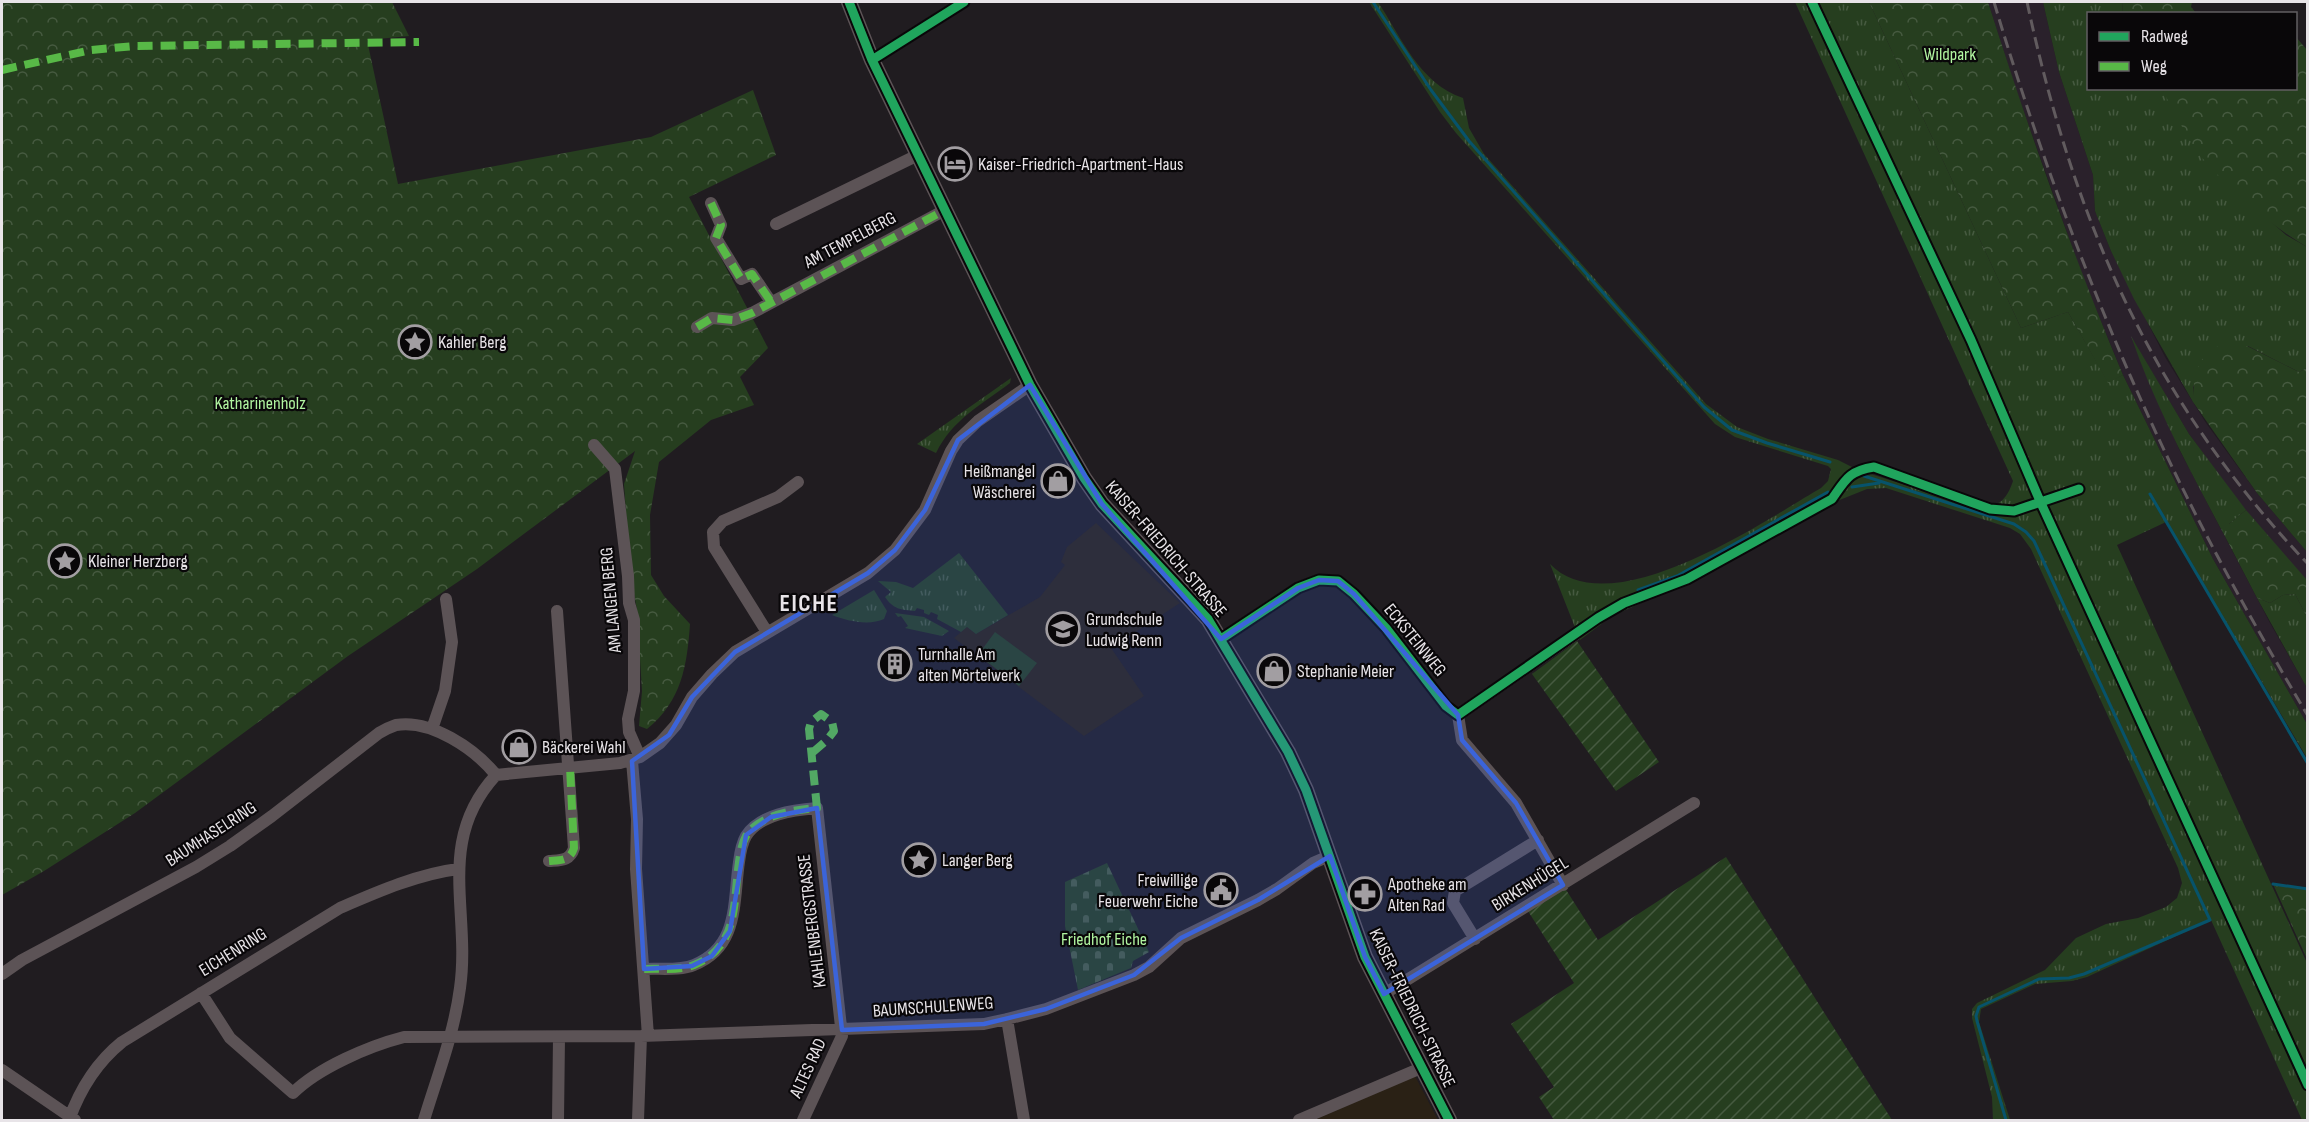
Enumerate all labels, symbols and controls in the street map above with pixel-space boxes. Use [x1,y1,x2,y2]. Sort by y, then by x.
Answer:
legend [2087,12,2297,90]
text: Radweg [2141,26,2188,47]
park label: Wildpark [1924,44,1976,65]
text: Weg [2141,56,2167,77]
hotel icon: Kaiser-Friedrich-Apartment-Haus [937,146,973,182]
place label: Kaiser-Friedrich-Apartment-Haus [978,154,1184,175]
street label: AM TEMPELBERG [800,207,900,273]
place icon: Kahler Berg [397,324,433,360]
place label: Kahler Berg [438,332,506,353]
park label: Katharinenholz [214,393,306,414]
place label: Heißmangel Wäscherei [964,461,1035,503]
shop icon: Heißmangel Wäscherei [1040,463,1076,499]
street label: KAISER-FRIEDRICH-STRASSE [1101,476,1231,622]
place icon: Kleiner Herzberg [47,543,83,579]
street label: AM LANGEN BERG [596,546,626,655]
place label: Kleiner Herzberg [88,551,188,572]
district label: EICHE [780,589,838,618]
street label: ECKSTEINWEG [1379,600,1451,680]
place label: Grundschule Ludwig Renn [1086,609,1162,651]
school or university icon: Grundschule Ludwig Renn [1045,611,1081,647]
place label: Turnhalle Am alten Mörtelwerk [918,644,1020,686]
building icon: Turnhalle Am alten Mörtelwerk [877,646,913,682]
shop icon: Stephanie Meier [1256,653,1292,689]
place label: Stephanie Meier [1297,661,1394,682]
shop icon: Bäckerei Wahl [501,729,537,765]
place label: Bäckerei Wahl [542,737,626,758]
street label: BAUMHASELRING [162,797,260,871]
place icon: Langer Berg [901,842,937,878]
place label: Langer Berg [942,850,1013,871]
street label: BIRKENHÜGEL [1488,852,1572,916]
street label: KAHLENBERGSTRASSE [793,853,831,989]
place label: Freiwillige Feuerwehr Eiche [1098,870,1198,912]
public building icon: Freiwillige Feuerwehr Eiche [1203,872,1239,908]
place label: Apotheke am Alten Rad [1387,874,1467,916]
pharmacy icon: Apotheke am Alten Rad [1347,876,1383,912]
street label: EICHENRING [195,923,271,981]
street label: KAISER-FRIEDRICH-STRASSE [1364,925,1460,1091]
park label: Friedhof Eiche [1061,929,1147,950]
street label: BAUMSCHULENWEG [872,992,994,1022]
street label: ALTES RAD [785,1035,831,1102]

